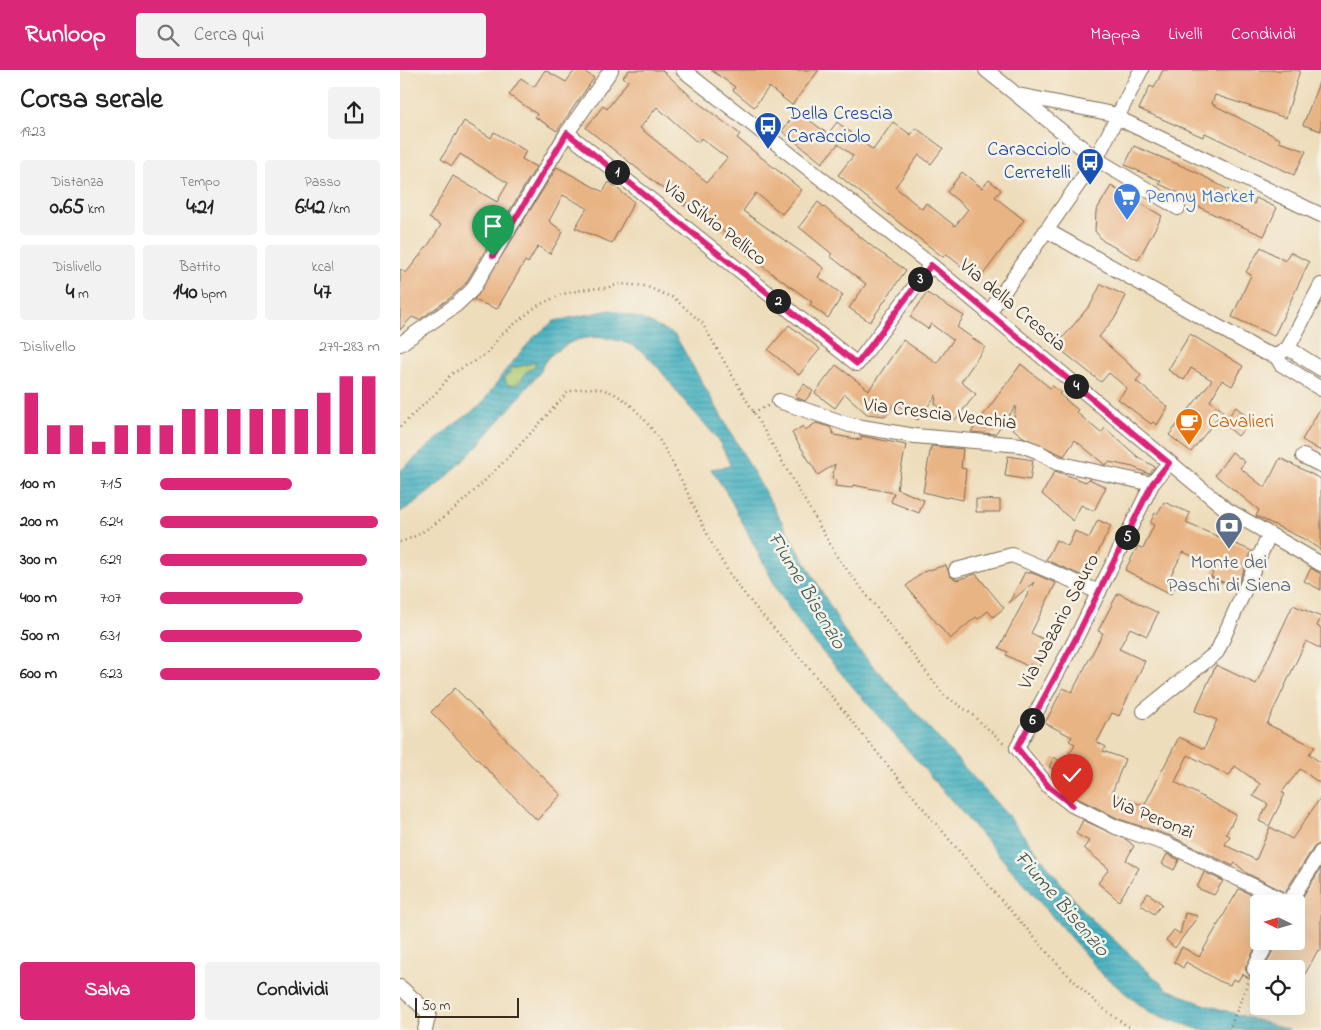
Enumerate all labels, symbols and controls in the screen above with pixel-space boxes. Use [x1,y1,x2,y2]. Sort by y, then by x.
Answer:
search box [136,13,486,58]
text: Runloop [25,18,106,53]
icon: search [154,21,182,49]
text: Cerca qui [194,22,264,49]
text: Mappa [1090,22,1140,48]
text: Livelli [1168,22,1203,48]
text: Condividi [1231,22,1296,48]
text: Corsa serale [20,80,163,121]
button: share [328,87,380,139]
place label: Della Crescia Caracciolo [786,100,893,152]
bus stop icon: Della Crescia Caracciolo [753,111,783,150]
text: 19:23 [20,120,46,144]
place label: Caracciolo Cerretelli [987,136,1071,188]
bus stop icon: Caracciolo Cerretelli [1075,147,1105,186]
pin: 1 [604,160,630,184]
text: 1 [615,162,620,183]
text: Distanza [51,172,104,193]
text: Tempo [180,172,220,193]
text: Passo [304,172,341,193]
street label: Via Silvio Pellico [655,173,772,274]
supermarket icon: Penny Market [1112,182,1142,221]
place label: Penny Market [1146,183,1255,212]
text: 0.65 [50,193,84,223]
text: 4:21 [186,193,214,223]
text: 6:42 [295,193,325,223]
text: km [84,199,105,220]
text: /km [325,199,350,220]
pin [472,205,514,256]
icon: arrive [479,212,507,240]
street label: Via della Crescia [951,252,1072,360]
text: Dislivello [53,257,102,278]
text: Battito [180,257,220,278]
text: kcal [312,257,334,278]
pin: 3 [908,266,932,292]
text: 3 [918,269,923,290]
text: 4 [66,278,74,308]
text: 140 [173,278,198,308]
text: 47 [314,278,331,308]
text: m [74,284,89,305]
text: bpm [198,284,227,305]
pin: 2 [766,288,790,314]
text: 2 [775,291,782,312]
text: Dislivello [20,335,76,359]
text: 279–283 m [319,335,380,359]
pin: 4 [1064,374,1088,398]
text: 4 [1074,376,1079,397]
street label: Via Crescia Vecchia [861,391,1018,439]
cafe icon: Cavalieri [1174,407,1204,446]
place label: Cavalieri [1208,408,1274,437]
text: 100 m [20,472,55,496]
text: 7:15 [100,472,122,496]
text: 200 m [20,510,58,534]
text: 6:24 [100,510,123,534]
bank icon: Monte dei Paschi di Siena [1214,511,1244,550]
pin: 5 [1114,524,1140,550]
water label: Fiume Bisenzio [759,527,853,656]
text: 5 [1123,527,1132,548]
text: 300 m [20,548,57,572]
text: 6:29 [100,548,121,572]
street label: Via Nazario Sauro [1011,549,1108,696]
place label: Monte dei Paschi di Siena [1167,549,1291,601]
text: 400 m [20,586,57,610]
text: 7:07 [100,586,121,610]
text: 500 m [20,624,59,648]
text: 6:31 [100,624,120,648]
text: 600 m [20,662,57,686]
text: 6:23 [100,662,123,686]
pin: 6 [1020,708,1044,732]
text: 6 [1029,710,1036,731]
pin [1051,754,1093,805]
icon: check [1058,761,1086,789]
street label: Via Peronzi [1105,788,1198,848]
water label: Fiume Bisenzio [1006,844,1116,965]
north arrow [1250,895,1305,950]
map controls [1250,895,1305,1015]
button: locate [1250,960,1305,1015]
button: Salva [20,962,195,1020]
button: Condividi [205,962,380,1020]
scale bar [415,995,519,1018]
text: 50 m [422,996,450,1017]

